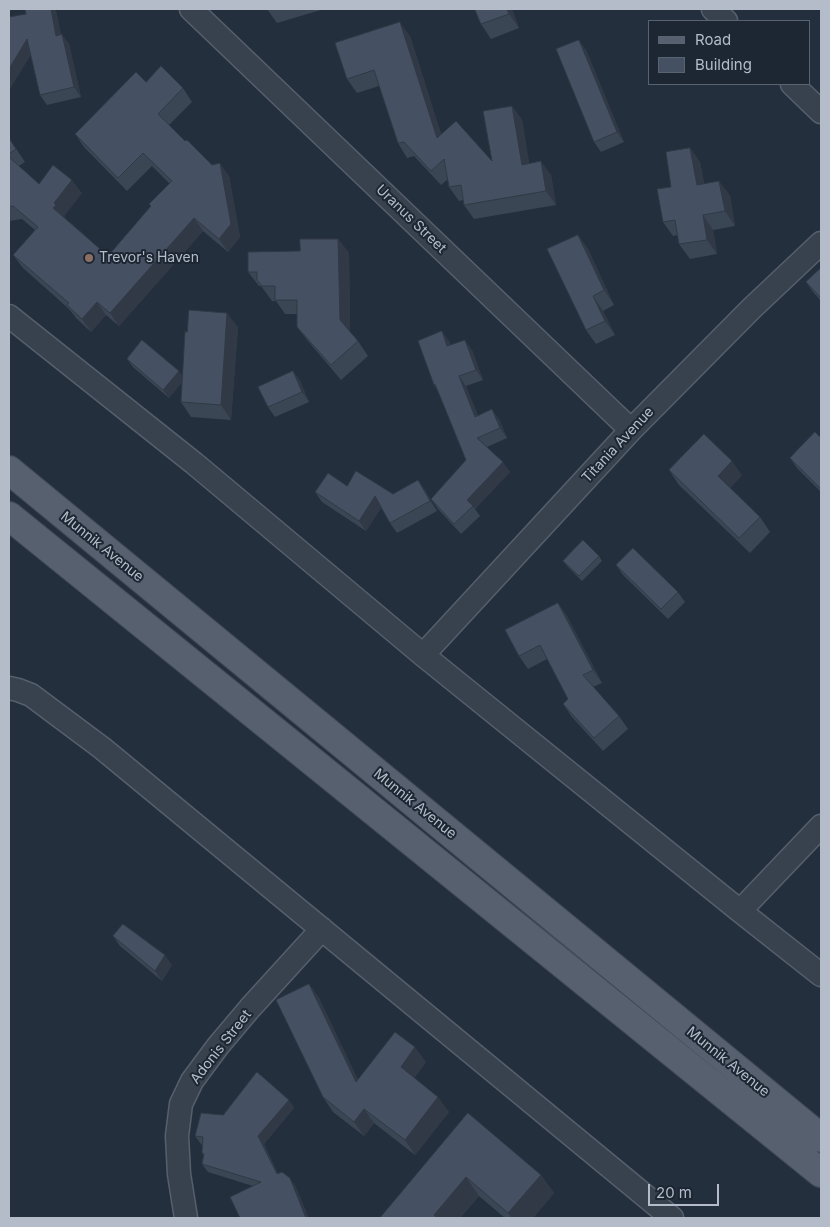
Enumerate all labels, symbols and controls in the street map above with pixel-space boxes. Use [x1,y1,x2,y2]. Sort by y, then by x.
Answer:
legend [648,20,810,85]
text: Road [695,30,731,49]
text: Building [695,55,752,74]
street label: Uranus Street [372,181,450,257]
place label: Trevor's Haven [99,250,199,266]
marker: Trevor's Haven [83,252,95,264]
street label: Titania Avenue [579,404,657,486]
street label: Munnik Avenue [57,508,147,586]
street label: Munnik Avenue [370,765,460,843]
street label: Adonis Street [187,1007,255,1087]
street label: Munnik Avenue [683,1023,773,1101]
scale bar [650,1174,721,1206]
text: 20 m [656,1183,692,1202]

